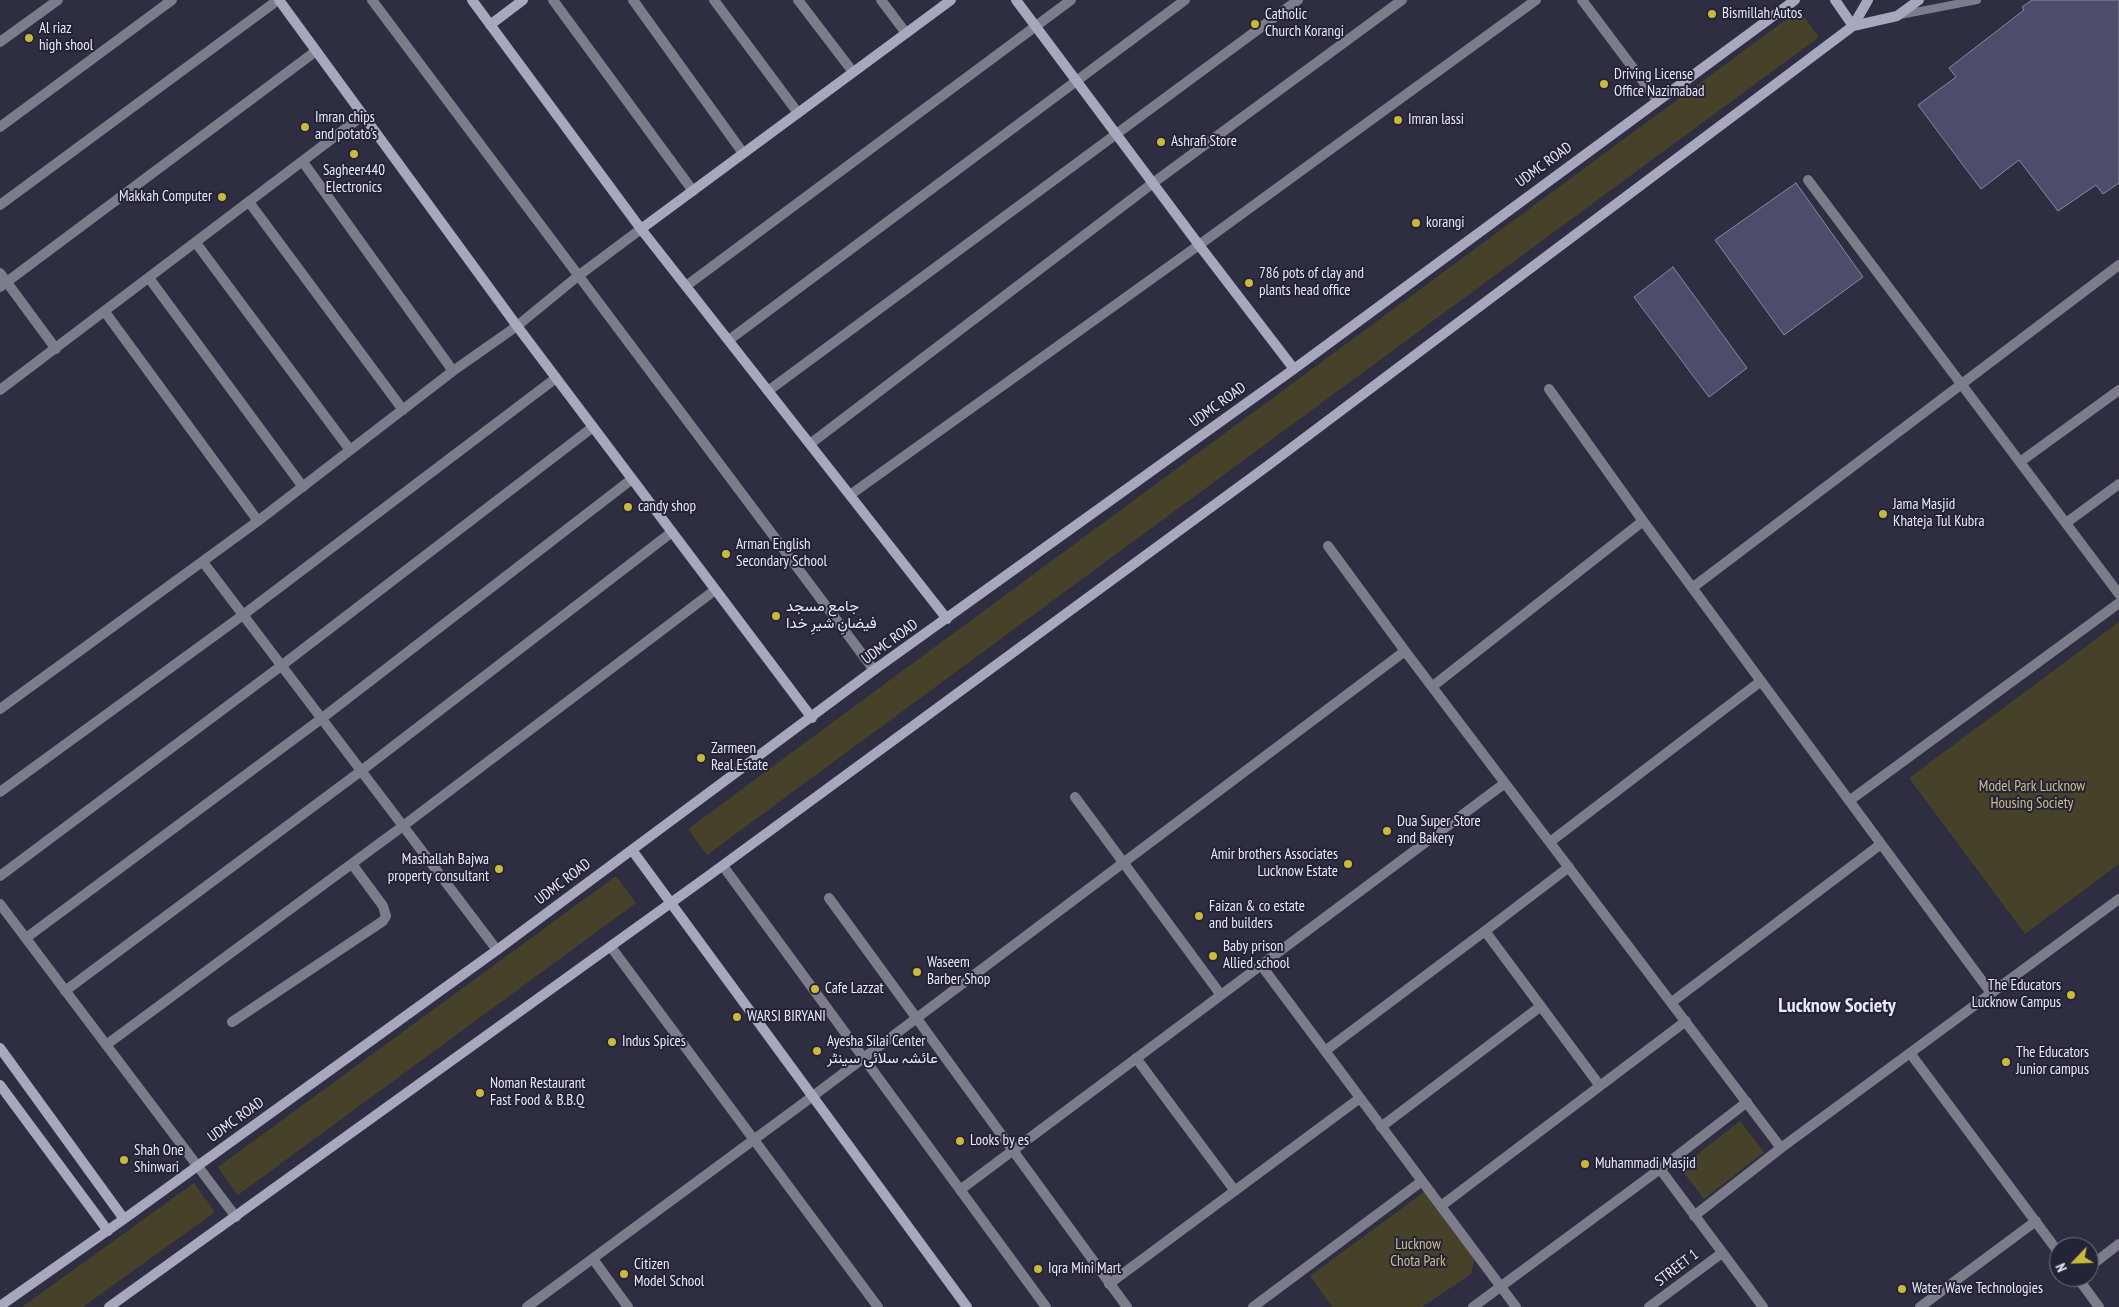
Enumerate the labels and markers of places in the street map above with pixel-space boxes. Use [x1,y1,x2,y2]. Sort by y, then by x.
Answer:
place label: Bismillah Autos [1722,5,1802,23]
place label: Catholic Church Korangi [1265,6,1344,41]
marker: Bismillah Autos [1706,8,1718,20]
marker: Catholic Church Korangi [1249,18,1261,30]
place label: Al riaz high shool [39,20,93,55]
marker: Al riaz high shool [23,32,35,44]
place label: Driving License Office Nazimabad [1614,66,1705,101]
marker: Driving License Office Nazimabad [1598,78,1610,90]
place label: Imran chips and potato's [315,109,377,144]
place label: Imran lassi [1408,111,1464,129]
marker: Imran lassi [1392,114,1404,126]
marker: Imran chips and potato's [299,121,311,133]
place label: Ashrafi Store [1171,133,1237,151]
marker: Ashrafi Store [1155,136,1167,148]
marker: Sagheer440 Electronics [348,148,360,160]
place label: Sagheer440 Electronics [323,162,385,197]
place label: Makkah Computer [119,188,212,206]
marker: Makkah Computer [216,191,228,203]
place label: korangi [1426,214,1465,232]
marker: korangi [1410,217,1422,229]
place label: 786 pots of clay and plants head office [1259,265,1364,300]
marker: 786 pots of clay and plants head office [1243,277,1255,289]
place label: Jama Masjid Khateja Tul Kubra [1893,496,1984,531]
place label: candy shop [638,498,696,516]
marker: candy shop [622,501,634,513]
marker: Jama Masjid Khateja Tul Kubra [1877,508,1889,520]
place label: Arman English Secondary School [736,536,827,571]
marker: Arman English Secondary School [720,548,732,560]
place label: جامع مسجد فیضانِ شیرِ خدا [786,598,877,633]
marker: جامع مسجد فیضانِ شیرِ خدا [770,610,782,622]
place label: Zarmeen Real Estate [711,740,768,775]
marker: Zarmeen Real Estate [695,752,707,764]
place label: Dua Super Store and Bakery [1397,813,1481,848]
marker: Dua Super Store and Bakery [1381,825,1393,837]
place label: Amir brothers Associates Lucknow Estate [1211,846,1338,881]
place label: Mashallah Bajwa property consultant [388,851,489,886]
marker: Amir brothers Associates Lucknow Estate [1342,858,1354,870]
marker: Mashallah Bajwa property consultant [493,863,505,875]
place label: Faizan & co estate and builders [1209,898,1305,933]
marker: Faizan & co estate and builders [1193,910,1205,922]
place label: Baby prison Allied school [1223,938,1290,973]
marker: Baby prison Allied school [1207,950,1219,962]
place label: Waseem Barber Shop [927,954,990,989]
marker: Waseem Barber Shop [911,966,923,978]
place label: The Educators Lucknow Campus [1972,977,2061,1012]
place label: Cafe Lazzat [825,980,884,998]
marker: Cafe Lazzat [809,983,821,995]
marker: The Educators Lucknow Campus [2065,989,2077,1001]
place label: WARSI BIRYANI [747,1008,826,1026]
marker: WARSI BIRYANI [731,1011,743,1023]
place label: Indus Spices [622,1033,686,1051]
place label: Ayesha Silai Center عائشہ سلائی سینٹر [827,1033,938,1068]
marker: Indus Spices [606,1036,618,1048]
place label: The Educators Junior campus [2016,1044,2089,1079]
marker: Ayesha Silai Center عائشہ سلائی سینٹر [811,1045,823,1057]
marker: The Educators Junior campus [2000,1056,2012,1068]
place label: Noman Restaurant Fast Food & B.B.Q [490,1075,585,1110]
marker: Noman Restaurant Fast Food & B.B.Q [474,1087,486,1099]
place label: Looks by es [970,1132,1029,1150]
marker: Looks by es [954,1135,966,1147]
place label: Shah One Shinwari [134,1142,184,1177]
marker: Shah One Shinwari [118,1154,130,1166]
place label: Muhammadi Masjid [1595,1155,1696,1173]
marker: Muhammadi Masjid [1579,1158,1591,1170]
place label: Citizen Model School [634,1256,704,1291]
place label: Iqra Mini Mart [1048,1260,1121,1278]
marker: Iqra Mini Mart [1032,1263,1044,1275]
marker: Citizen Model School [618,1268,630,1280]
place label: Water Wave Technologies [1912,1280,2043,1298]
marker: Water Wave Technologies [1896,1283,1908,1295]

